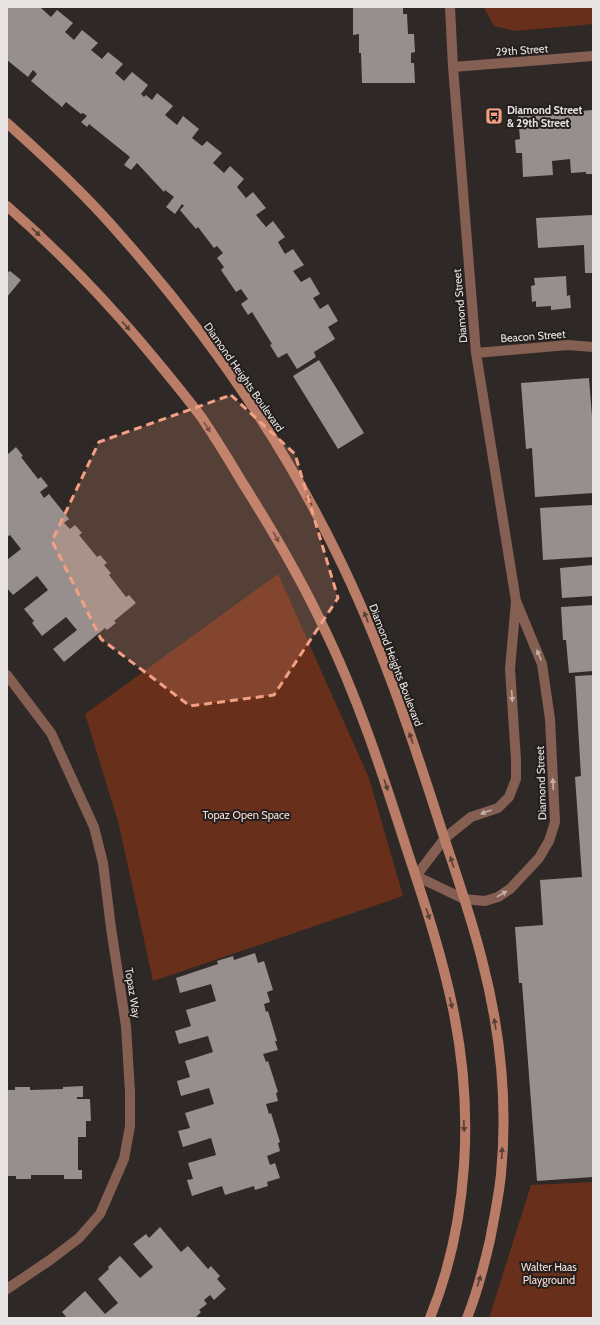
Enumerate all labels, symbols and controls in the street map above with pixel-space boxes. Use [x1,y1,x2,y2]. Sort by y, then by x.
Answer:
street label: 29th Street [495,41,549,59]
place label: Diamond Street & 29th Street [507,103,583,130]
bus stop icon: Diamond Street & 29th Street [484,106,504,126]
one-way arrow [31,227,41,237]
street label: Diamond Street [450,268,470,344]
one-way arrow [122,320,131,331]
street label: Diamond Heights Boulevard [201,320,287,434]
street label: Beacon Street [500,327,566,345]
one-way arrow [203,422,211,432]
one-way arrow [305,494,312,506]
one-way arrow [273,531,280,543]
street label: Diamond Heights Boulevard [366,602,426,728]
one-way arrow [362,610,368,622]
one-way arrow [535,649,541,661]
one-way arrow [508,690,515,702]
one-way arrow [408,732,414,744]
street label: Diamond Street [533,745,549,820]
one-way arrow [550,778,557,790]
one-way arrow [383,779,389,791]
park label: Topaz Open Space [202,808,290,822]
one-way arrow [480,809,492,815]
one-way arrow [449,855,455,867]
one-way arrow [496,891,508,898]
one-way arrow [425,908,431,920]
street label: Topaz Way [122,967,144,1020]
one-way arrow [449,997,455,1009]
one-way arrow [492,1018,498,1030]
one-way arrow [461,1120,468,1132]
one-way arrow [499,1146,505,1159]
park label: Walter Haas Playground [521,1260,577,1287]
one-way arrow [476,1275,482,1287]

